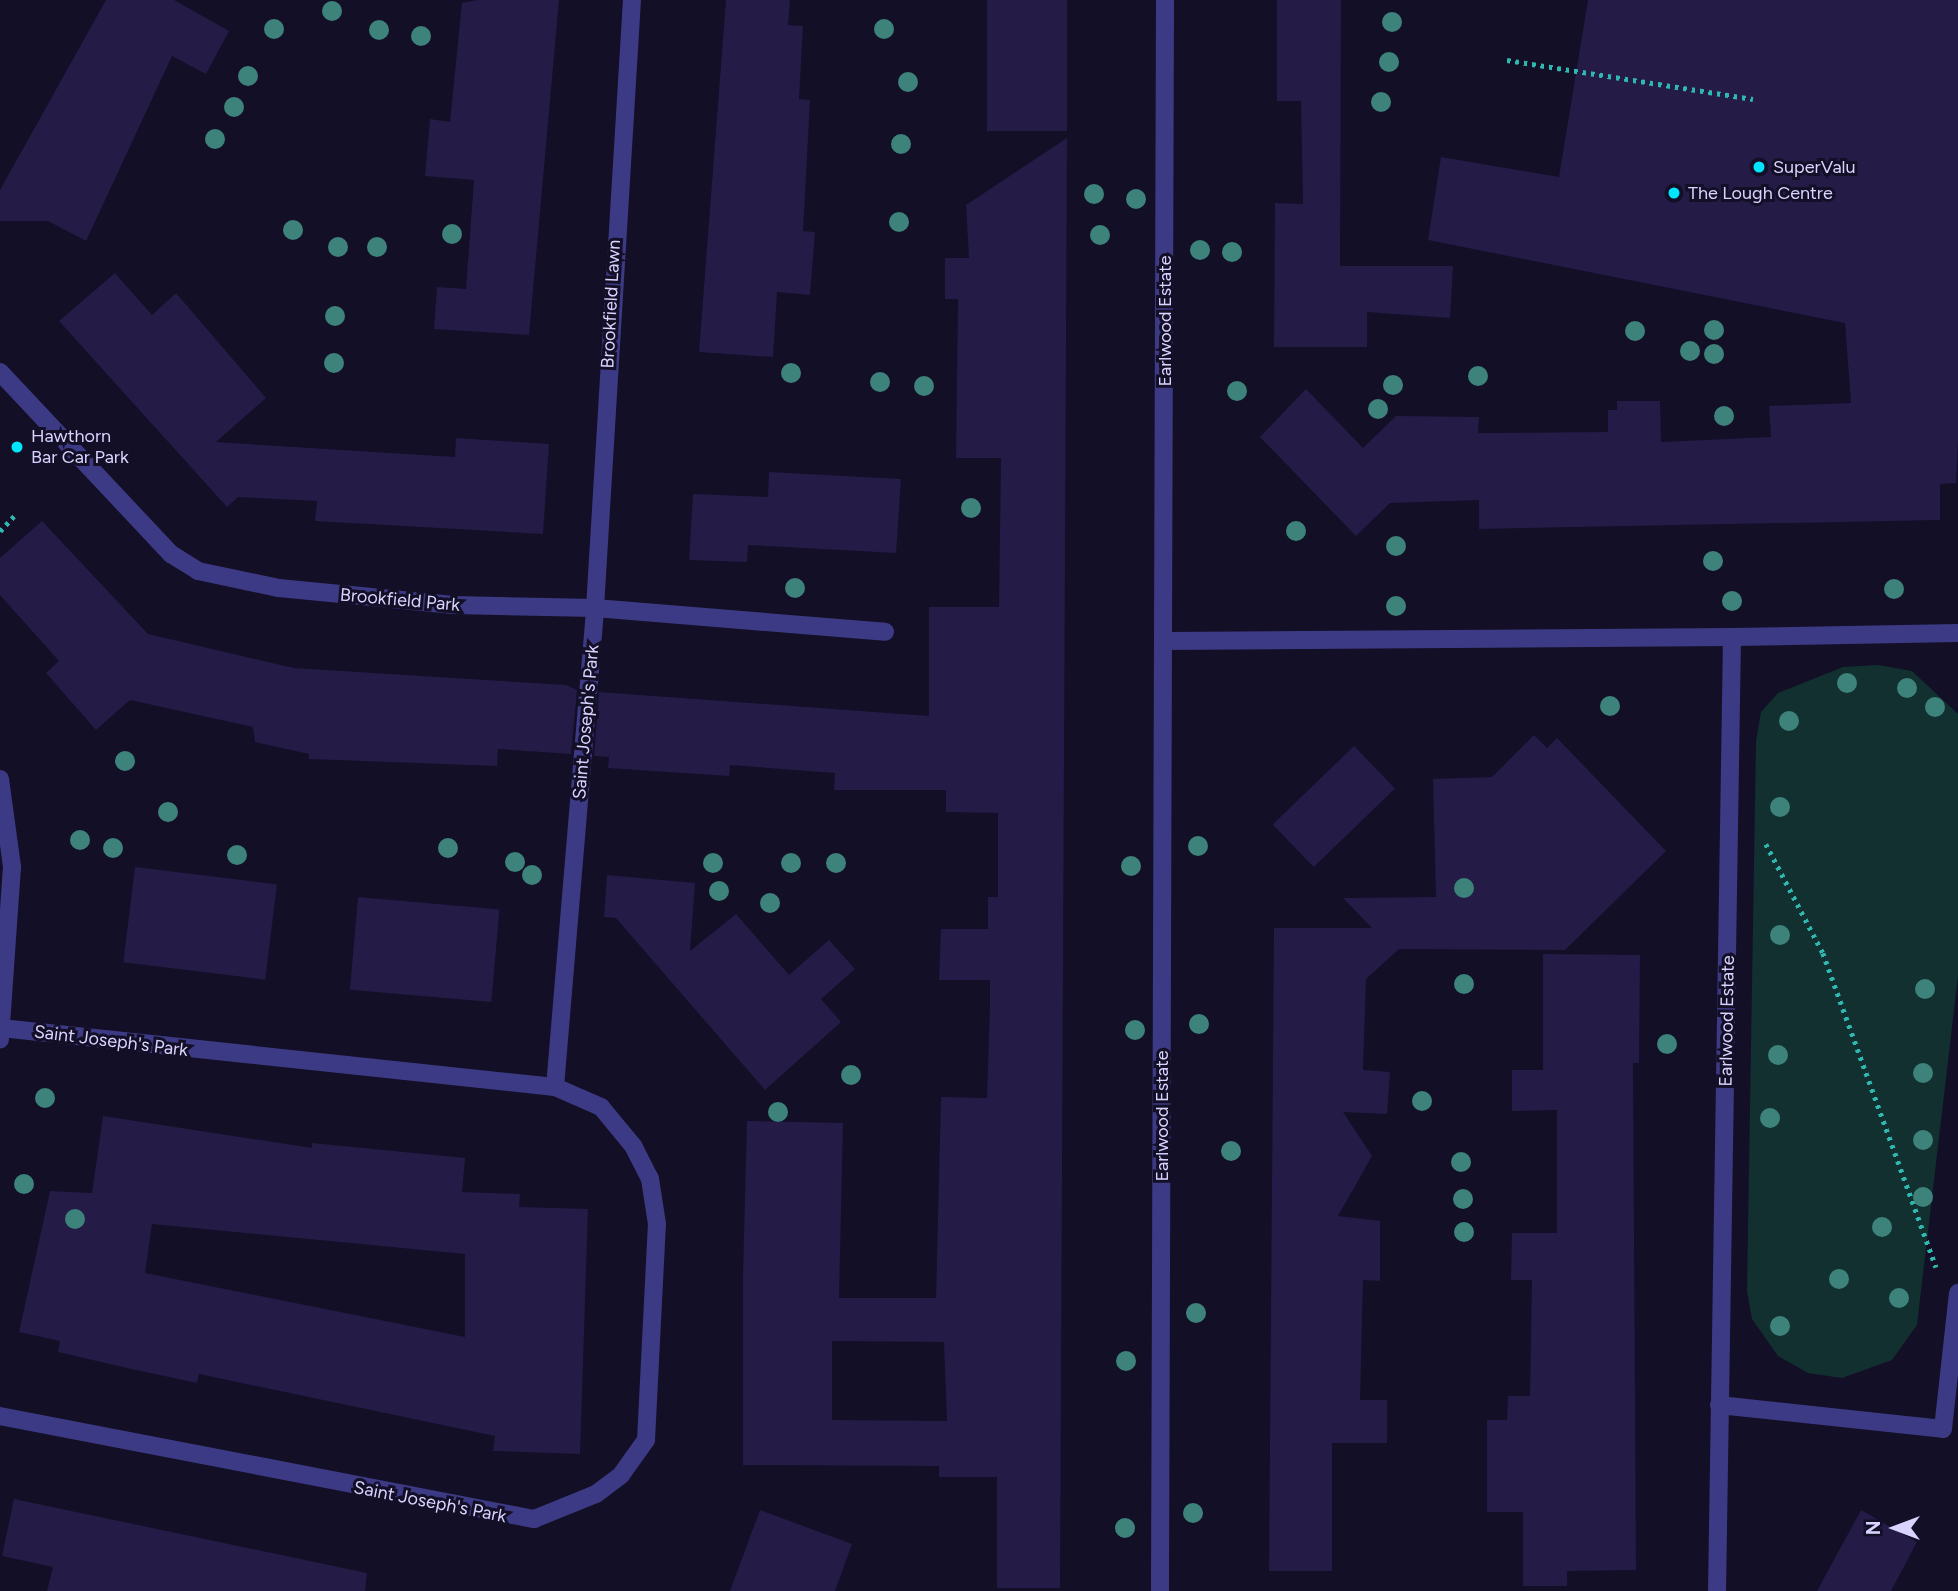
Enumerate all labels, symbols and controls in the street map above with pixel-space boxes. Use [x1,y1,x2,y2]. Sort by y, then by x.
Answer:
place label: SuperValu [1773,156,1856,178]
marker: SuperValu [1751,159,1767,175]
place label: The Lough Centre [1688,182,1833,204]
marker: The Lough Centre [1666,185,1682,201]
street label: Brookfield Lawn [597,239,625,369]
street label: Earlwood Estate [1154,255,1176,387]
place label: Hawthorn Bar Car Park [31,426,129,468]
marker: Hawthorn Bar Car Park [9,439,25,455]
street label: Brookfield Park [339,584,461,616]
street label: Saint Joseph's Park [568,644,604,800]
street label: Earlwood Estate [1715,955,1739,1087]
street label: Saint Joseph's Park [33,1021,189,1061]
street label: Earlwood Estate [1151,1050,1173,1182]
street label: Saint Joseph's Park [352,1477,508,1527]
north arrow [1860,1493,1930,1563]
text: N [1862,1521,1885,1535]

